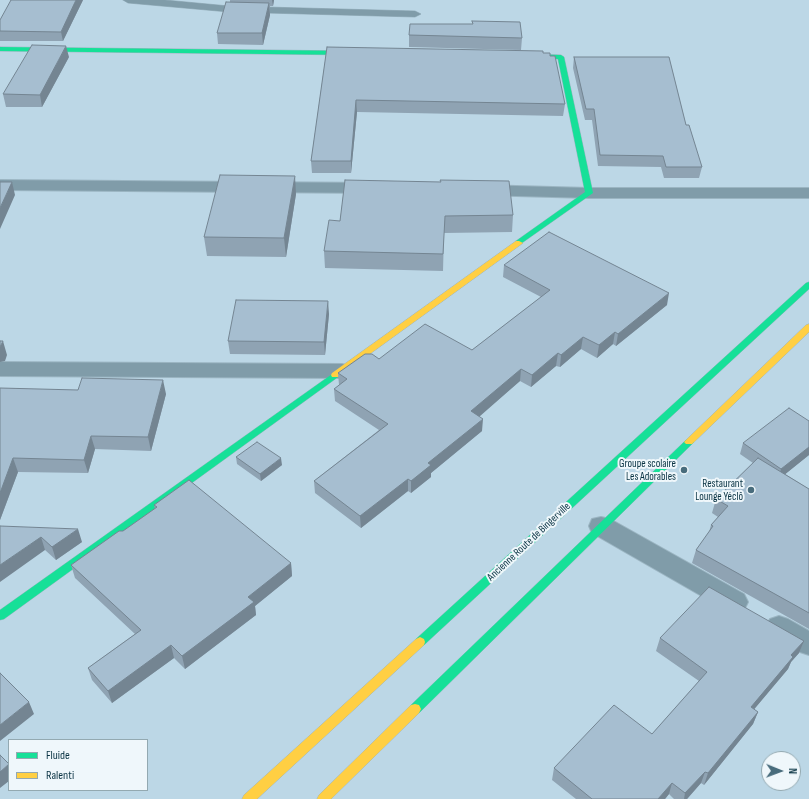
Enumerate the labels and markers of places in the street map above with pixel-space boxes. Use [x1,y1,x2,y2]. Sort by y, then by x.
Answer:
place label: Groupe scolaire Les Adorables [619,457,676,483]
marker: Groupe scolaire Les Adorables [679,465,689,475]
place label: Restaurant Lounge Yéclô [695,477,743,503]
marker: Restaurant Lounge Yéclô [746,485,756,495]

